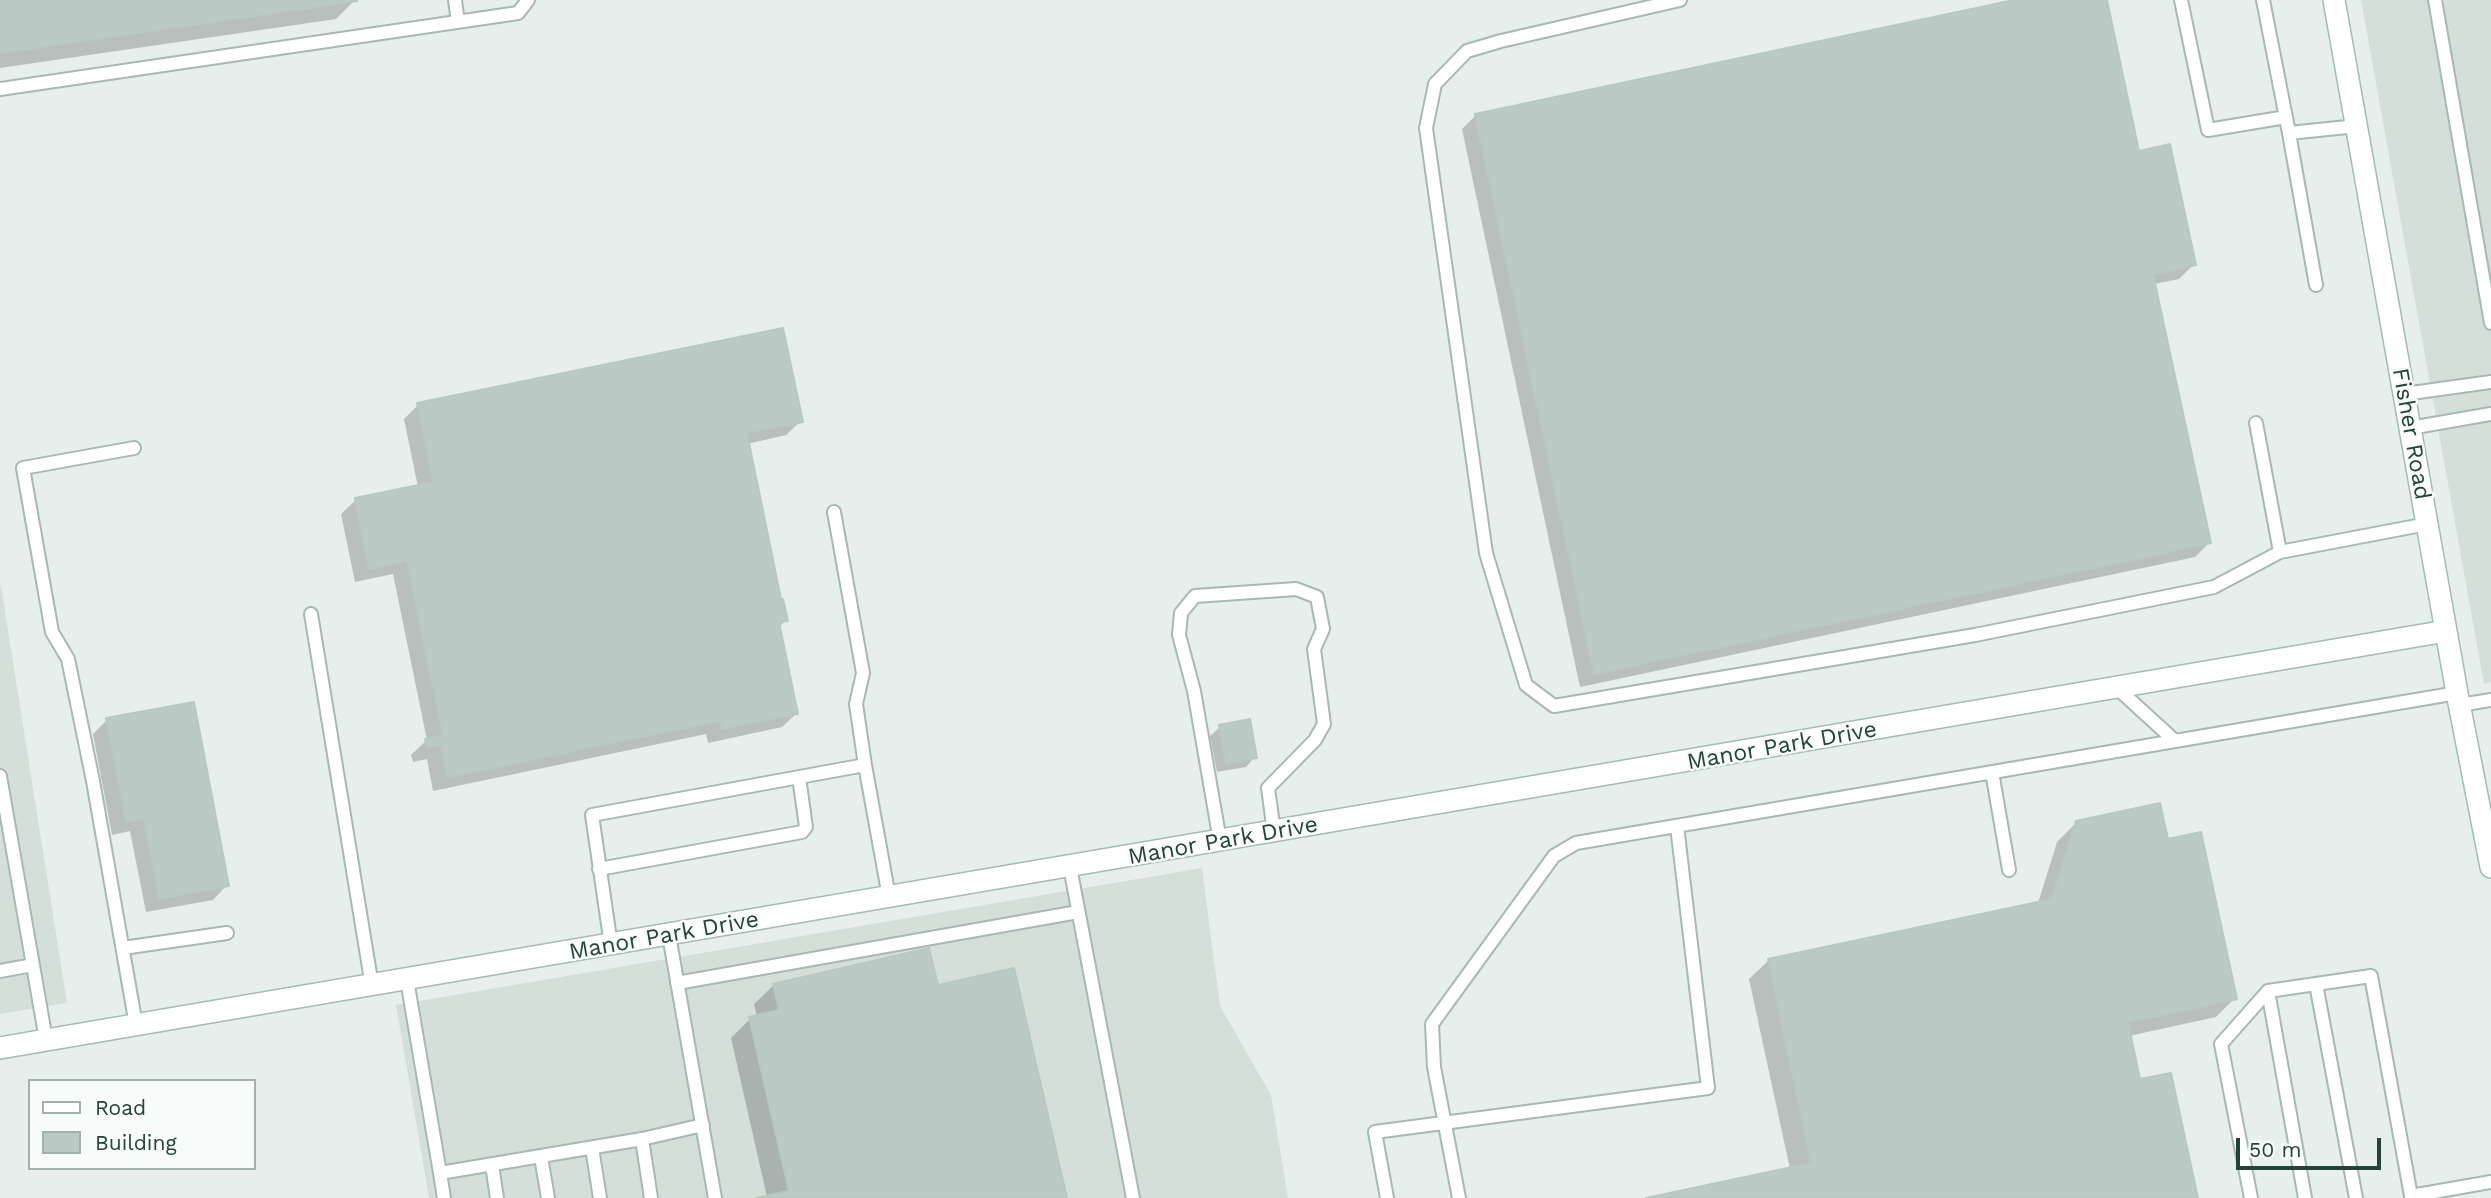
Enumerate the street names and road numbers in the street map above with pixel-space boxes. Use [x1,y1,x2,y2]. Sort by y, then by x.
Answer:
street label: Fisher Road [2386,366,2436,502]
street label: Manor Park Drive [1685,716,1879,776]
street label: Manor Park Drive [1126,811,1320,871]
street label: Manor Park Drive [567,906,761,966]

